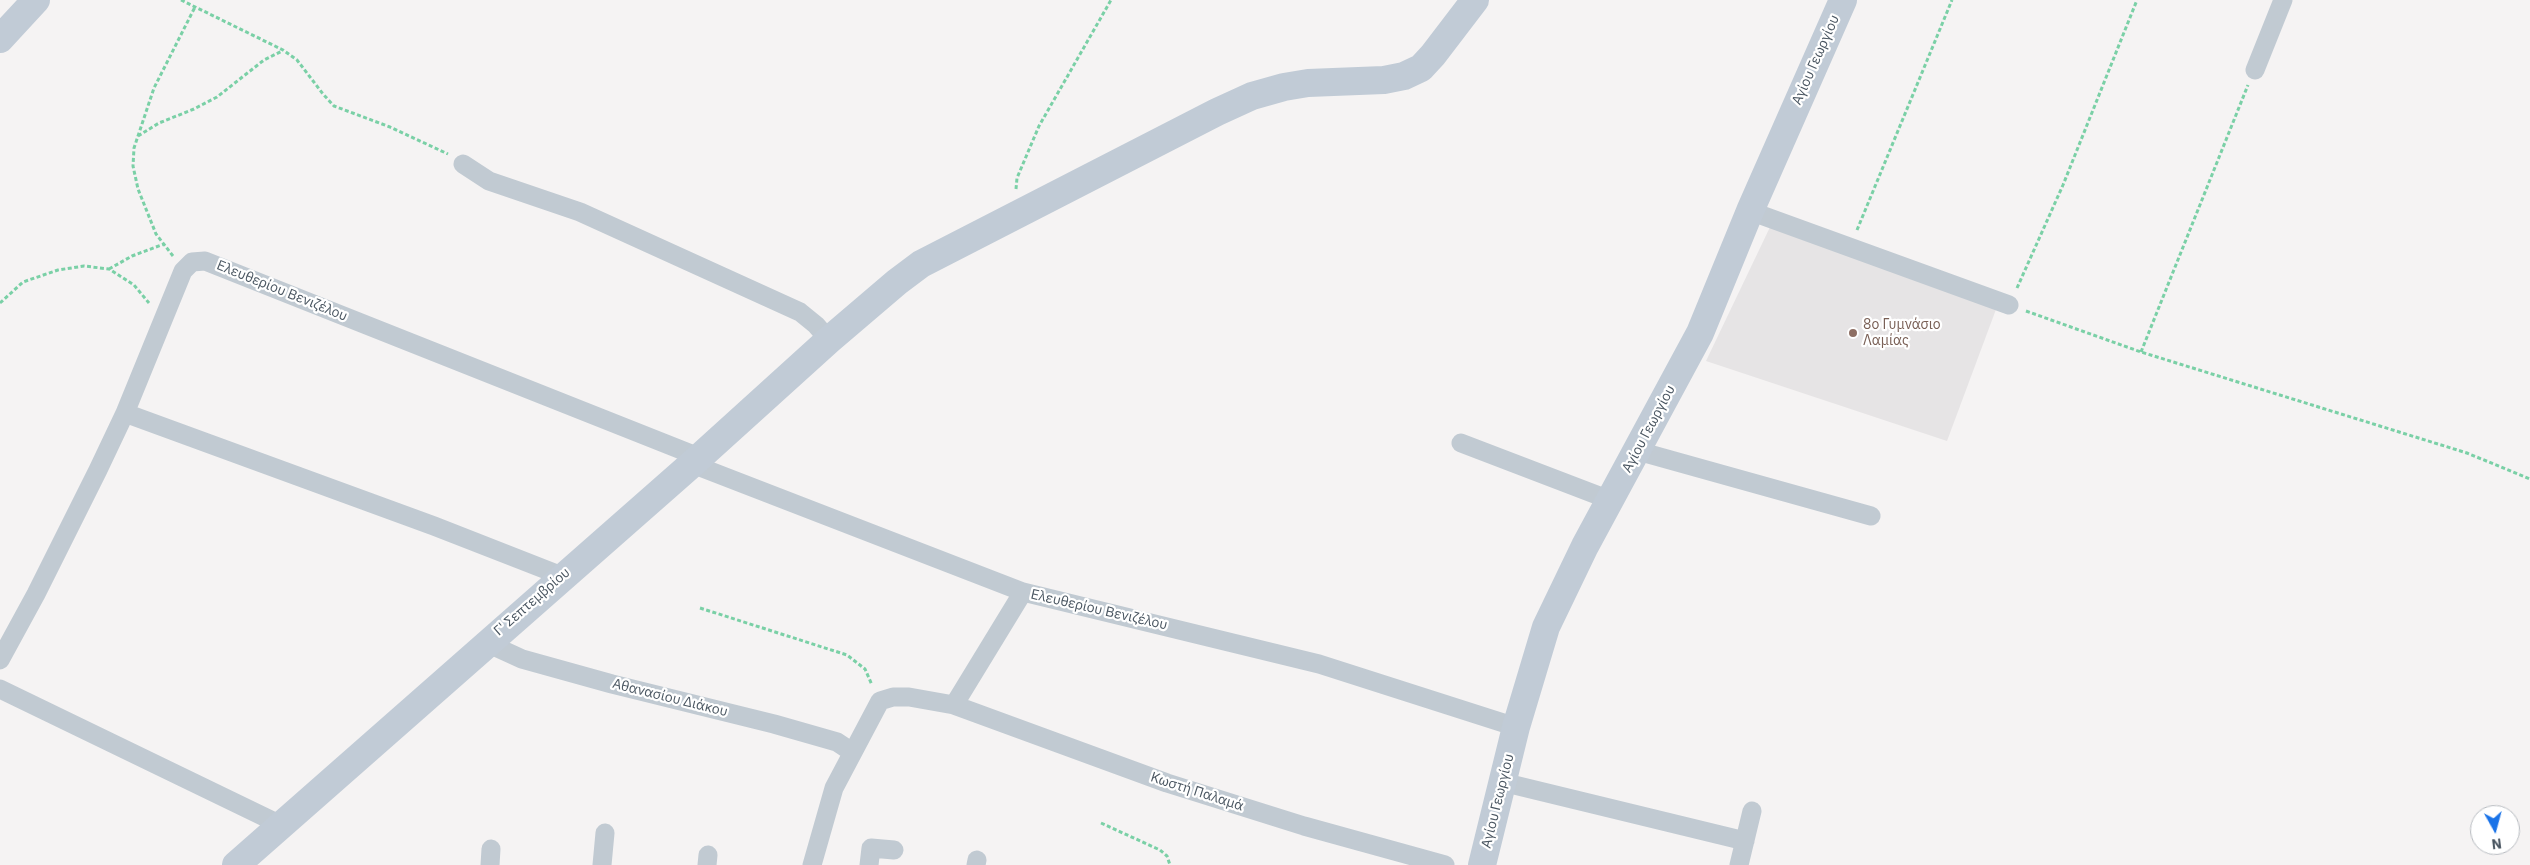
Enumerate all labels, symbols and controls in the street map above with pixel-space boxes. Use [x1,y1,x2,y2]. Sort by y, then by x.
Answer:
street label: Αγίου Γεωργίου [1789,12,1843,108]
street label: Ελευθερίου Βενιζέλου [214,257,350,325]
place label: 8ο Γυμνάσιο Λαμίας [1863,317,1941,350]
marker: 8ο Γυμνάσιο Λαμίας [1847,327,1859,339]
street label: Αγίου Γεωργίου [1619,382,1679,476]
street label: Γ' Σεπτεμβρίου [491,564,573,640]
street label: Ελευθερίου Βενιζέλου [1029,586,1169,634]
street label: Αθανασίου Διάκου [611,676,729,720]
street label: Αγίου Γεωργίου [1478,752,1518,850]
street label: Κωστή Παλαμά [1148,769,1246,815]
north arrow [2470,805,2520,855]
text: N [2491,834,2503,853]

